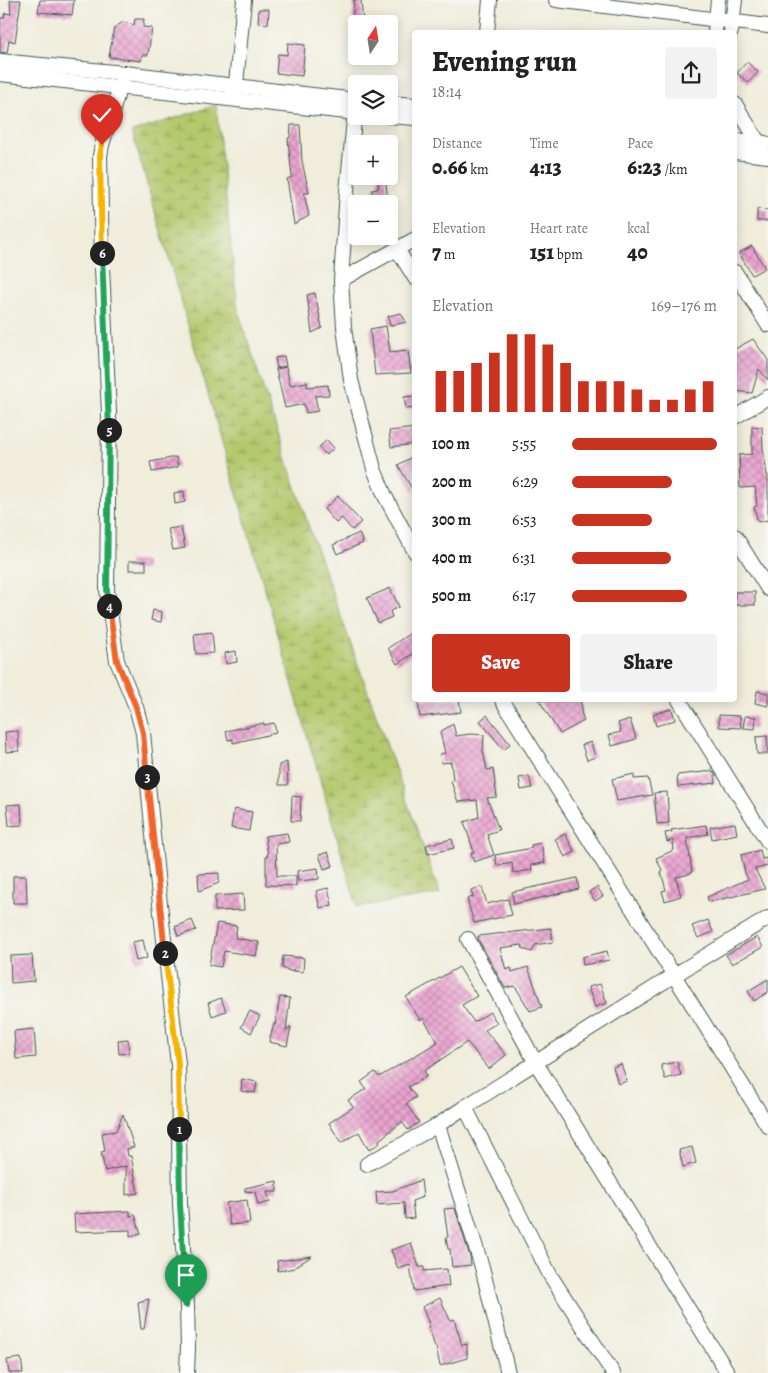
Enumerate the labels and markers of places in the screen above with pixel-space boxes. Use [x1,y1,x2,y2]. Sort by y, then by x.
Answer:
pin [81,94,123,145]
pin: 6 [90,240,114,266]
pin: 5 [96,418,122,442]
pin: 4 [96,594,122,618]
pin: 3 [134,764,160,790]
pin: 2 [152,940,178,966]
pin: 1 [166,1116,192,1142]
pin [165,1254,207,1305]

